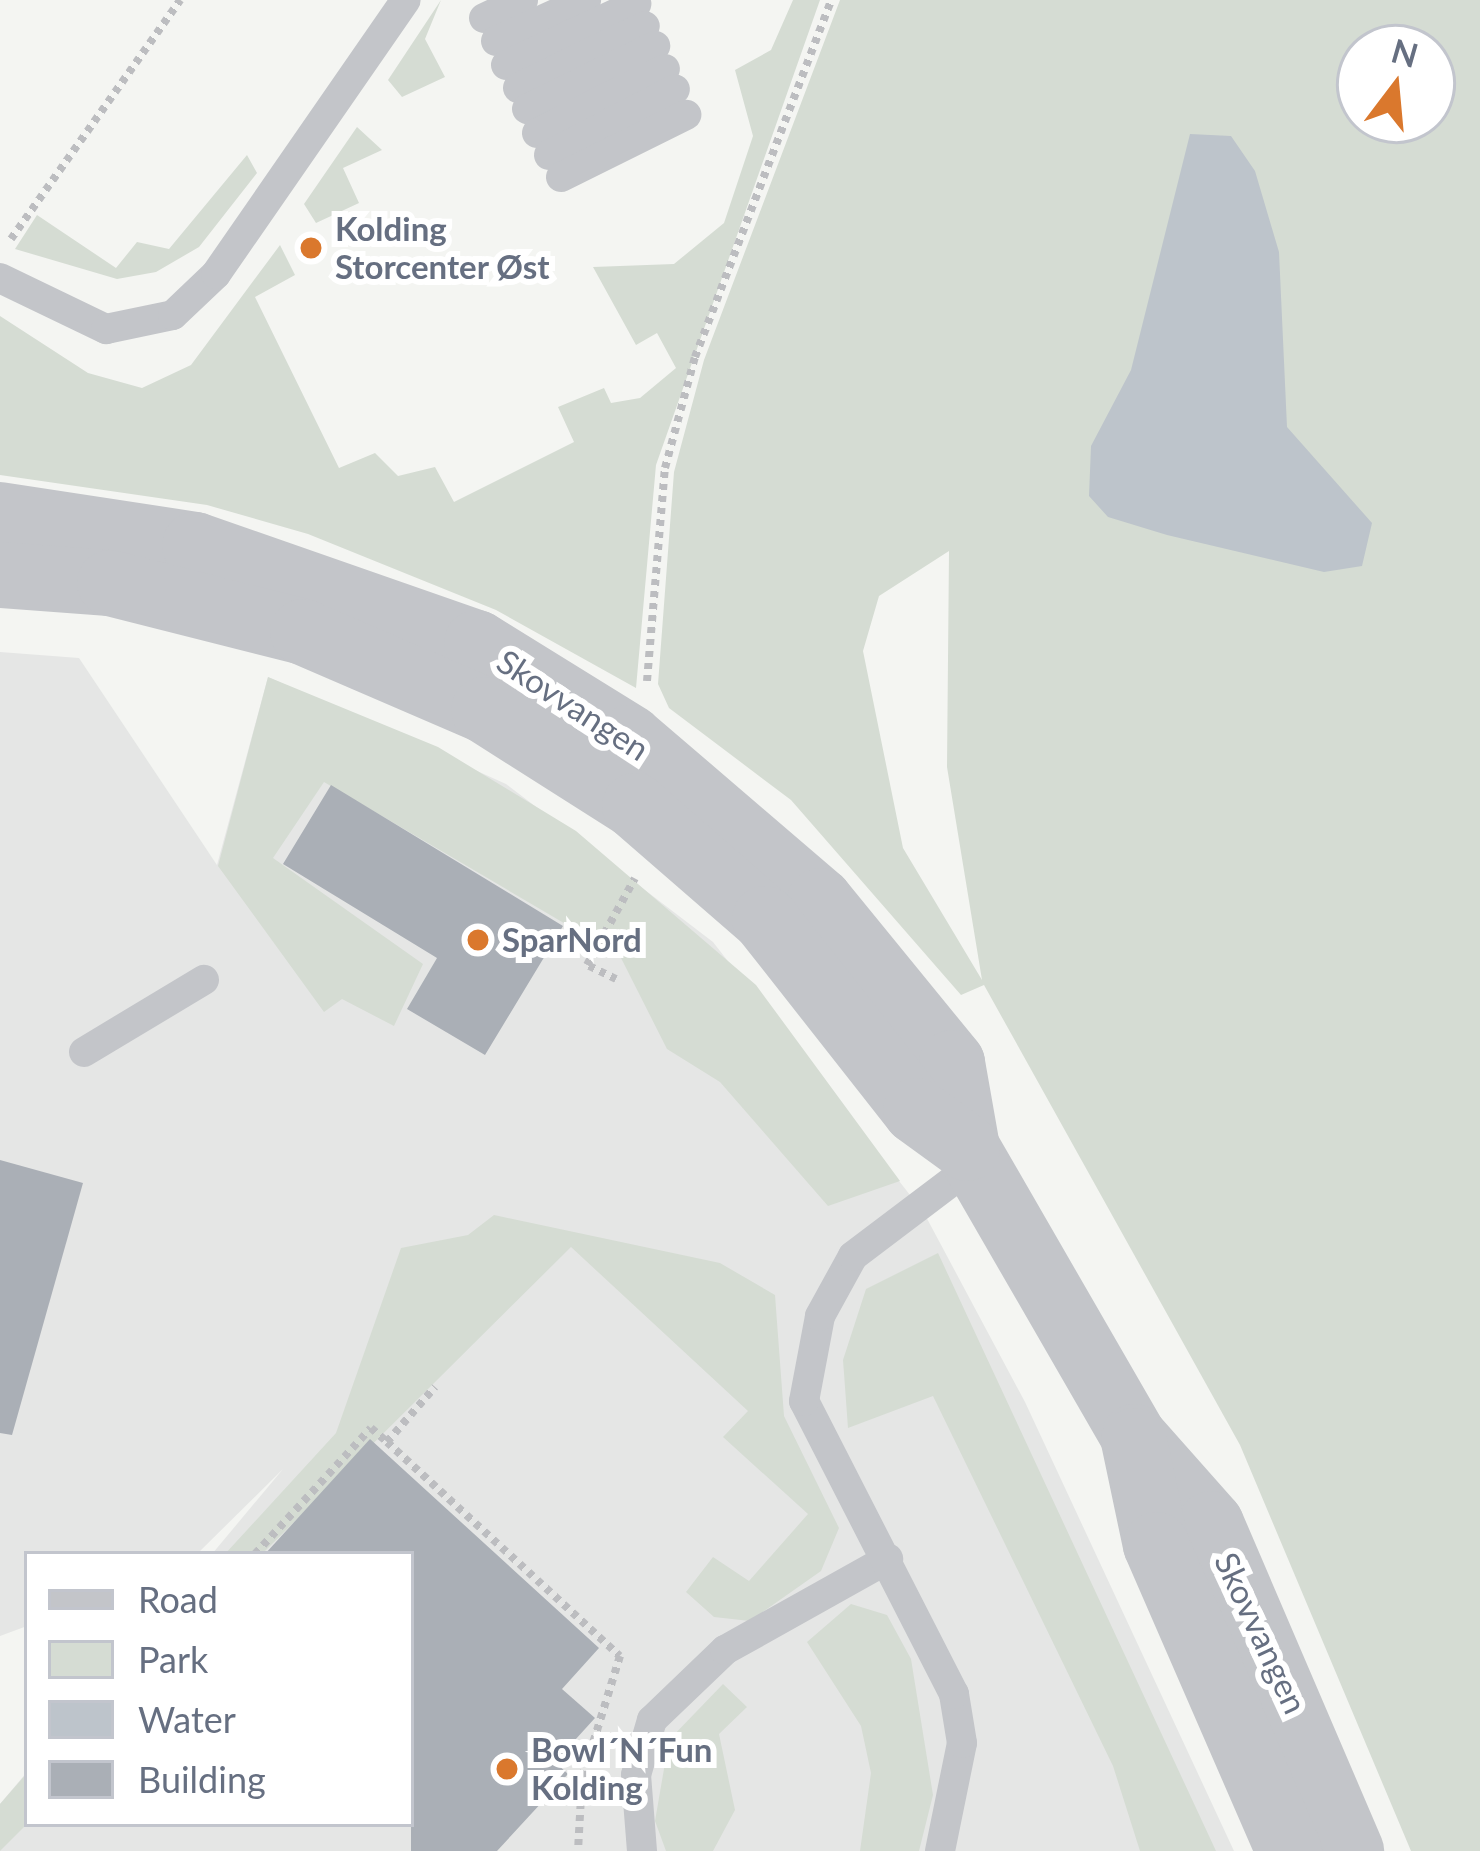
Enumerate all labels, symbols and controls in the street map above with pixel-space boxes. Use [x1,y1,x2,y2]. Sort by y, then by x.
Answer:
north arrow [1336,24,1456,144]
text: N [1387,30,1423,75]
place label: Kolding Storcenter Øst [335,209,550,287]
marker: Kolding Storcenter Øst [298,235,324,261]
street label: Skovvangen [490,641,656,769]
place label: SparNord [502,920,642,960]
marker: SparNord [465,927,491,953]
street label: Skovvangen [1207,1546,1315,1720]
legend [24,1551,414,1827]
text: Road [138,1577,218,1621]
text: Park [138,1637,208,1681]
text: Water [138,1697,236,1741]
place label: Bowl´N´Fun Kolding [531,1730,712,1808]
marker: Bowl´N´Fun Kolding [494,1756,520,1782]
text: Building [138,1757,266,1801]

